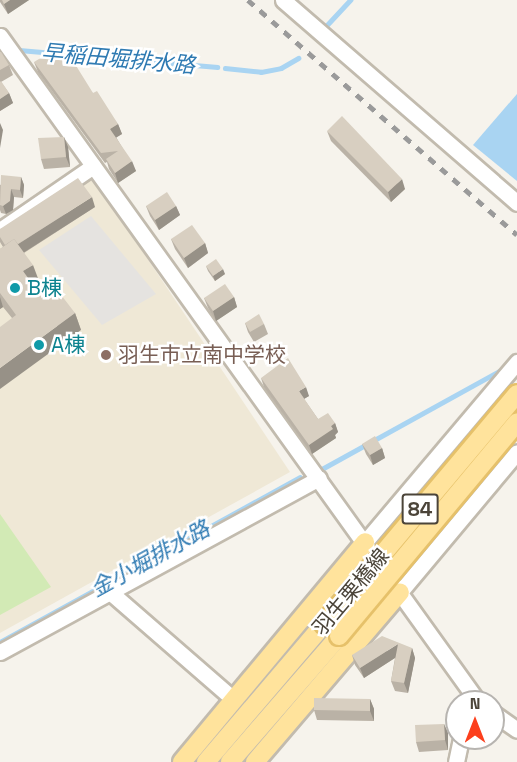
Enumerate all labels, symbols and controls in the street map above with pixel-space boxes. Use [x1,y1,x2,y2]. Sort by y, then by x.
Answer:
water label: 早稲田堀排水路 [40,39,196,79]
place label: B棟 [27,275,62,301]
marker: B棟 [8,281,22,295]
place label: A棟 [51,332,85,358]
marker: A棟 [32,338,46,352]
place label: 羽生市立南中学校 [118,342,286,368]
marker: 羽生市立南中学校 [99,348,113,362]
road number: 84 [400,492,440,526]
water label: 金小堀排水路 [86,515,214,603]
street label: 羽生栗橋線 [308,544,394,640]
north arrow [445,690,505,750]
text: N [470,693,480,714]

